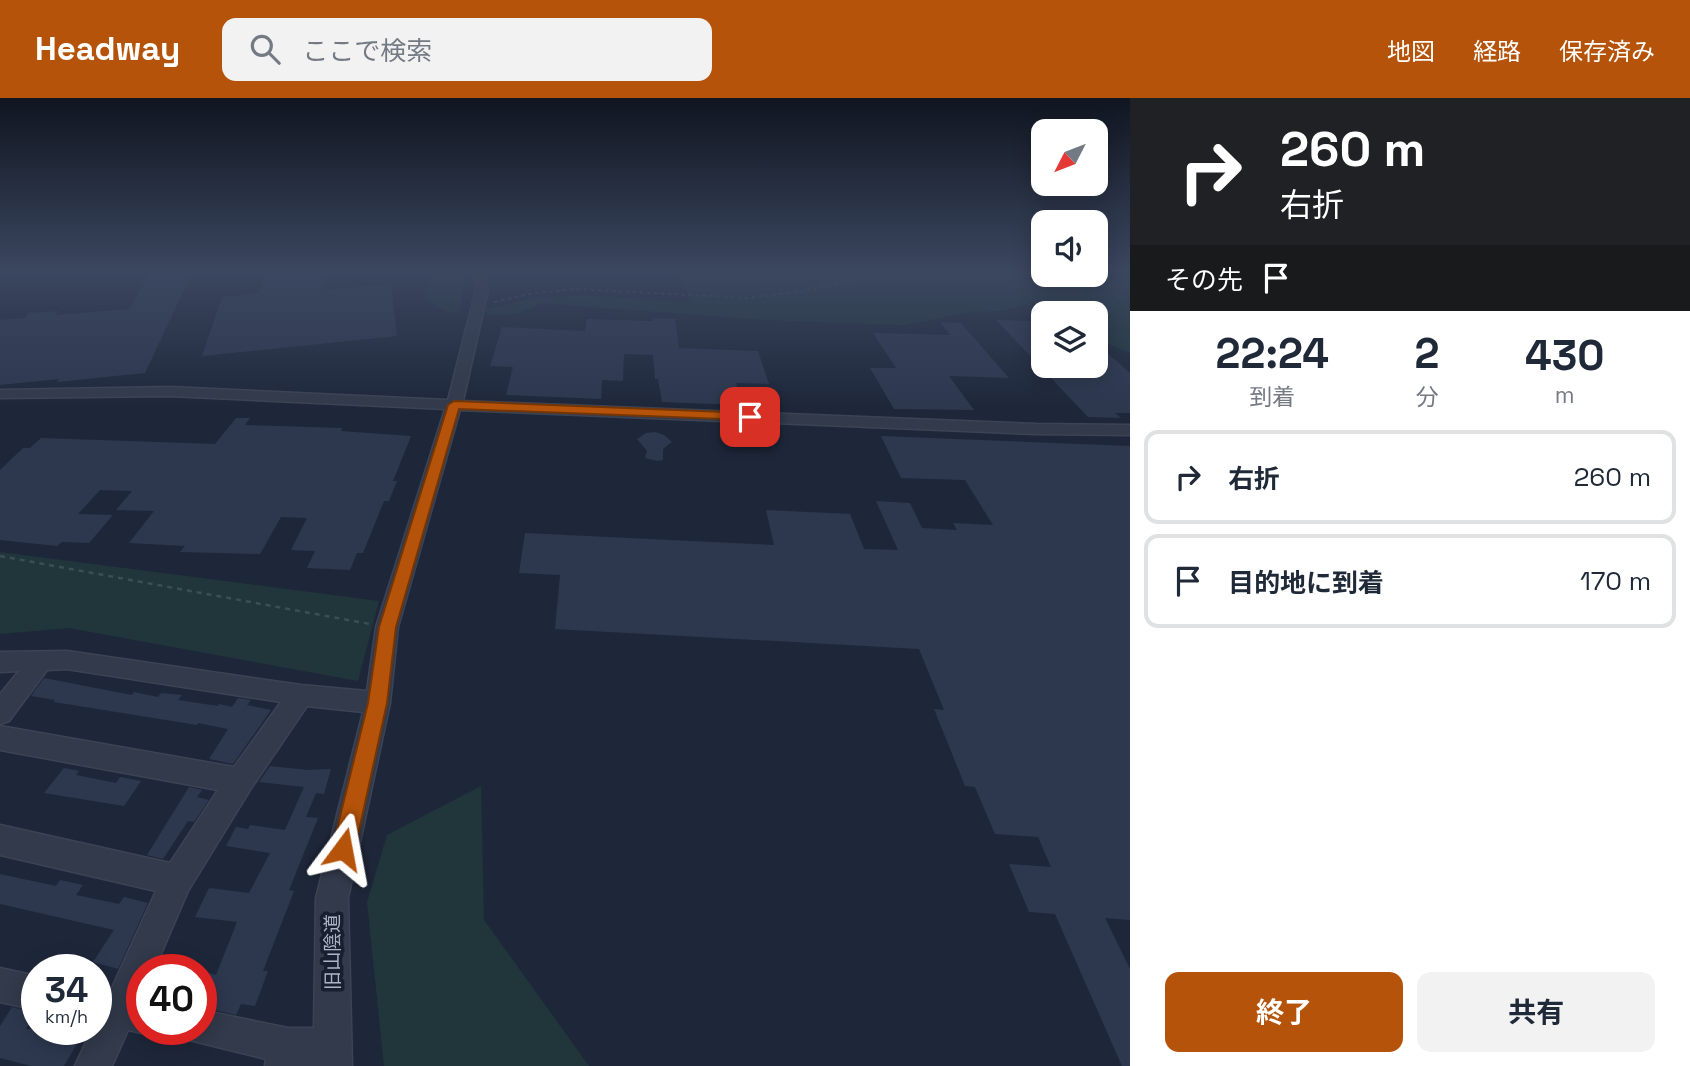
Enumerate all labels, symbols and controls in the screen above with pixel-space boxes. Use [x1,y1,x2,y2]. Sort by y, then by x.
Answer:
search box [222,18,712,81]
text: Headway [35,28,180,70]
icon: search [246,30,284,68]
text: ここで検索 [302,34,432,68]
text: 地図 [1387,36,1435,67]
text: 経路 [1473,36,1521,67]
text: 保存済み [1559,36,1655,67]
text: 260 m [1280,118,1425,180]
north arrow [1031,119,1108,196]
map controls [1031,119,1108,378]
icon: right [1165,126,1256,217]
text: 右折 [1280,185,1344,225]
button: sound [1031,210,1108,287]
icon: arrive [1257,259,1295,297]
text: その先 [1165,263,1243,297]
button: layers [1031,301,1108,378]
text: 22:24 [1216,327,1329,380]
text: 2 [1414,327,1439,380]
text: 430 [1525,329,1604,382]
text: m [1555,380,1575,410]
text: 到着 [1249,382,1295,412]
text: 分 [1415,382,1438,412]
pin [720,387,780,447]
icon: arrive [731,398,769,436]
icon: right [1169,458,1207,496]
text: 260 m [1574,460,1651,494]
text: 右折 [1228,462,1280,496]
icon: arrive [1169,562,1207,600]
text: 170 m [1580,564,1651,598]
text: 目的地に到着 [1228,566,1384,600]
position arrow [306,812,380,886]
street label: 旧山陰道 [320,914,345,990]
speed limit sign: 40 [126,954,217,1045]
text: 34 [45,968,88,1012]
button: 終了 [1165,972,1403,1052]
button: 共有 [1417,972,1655,1052]
text: km/h [45,1005,88,1028]

